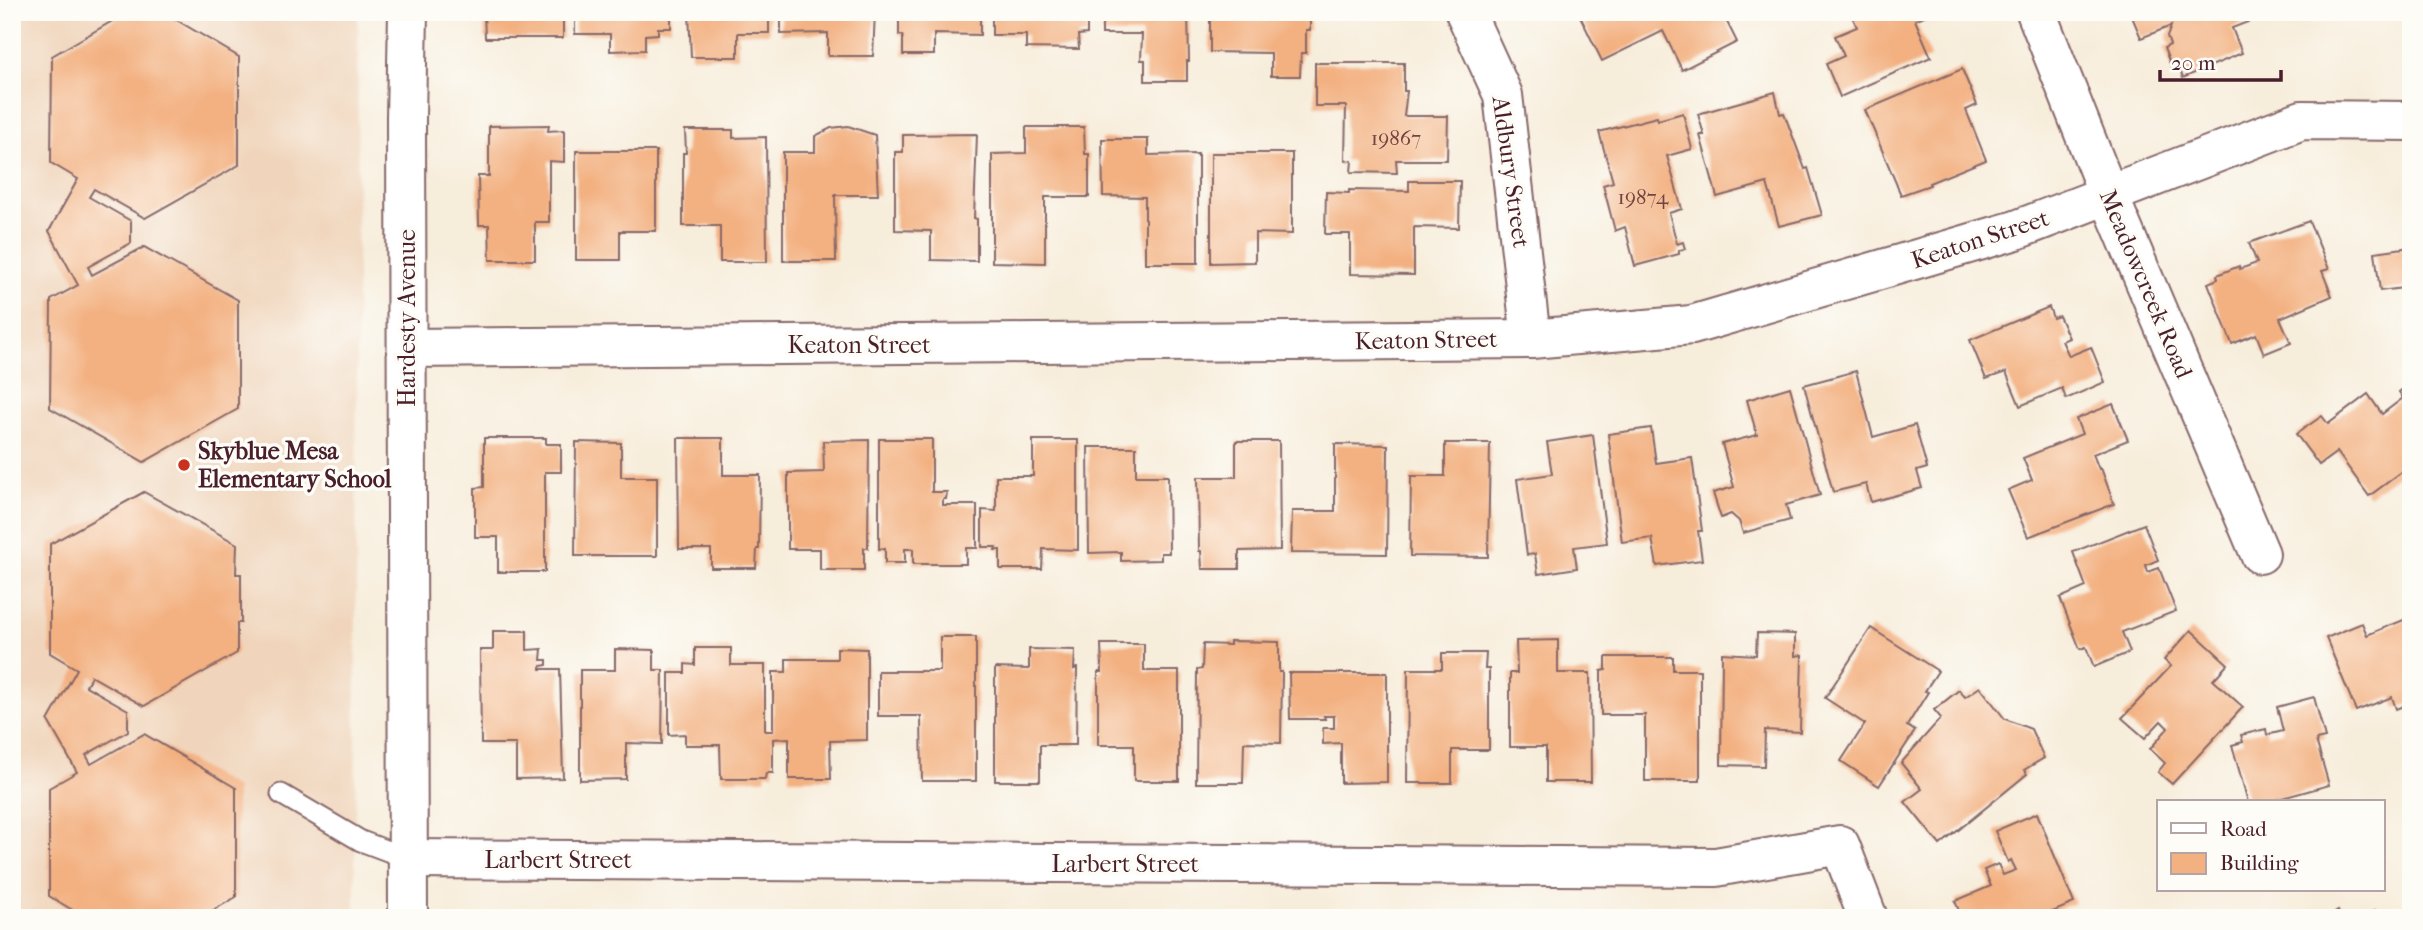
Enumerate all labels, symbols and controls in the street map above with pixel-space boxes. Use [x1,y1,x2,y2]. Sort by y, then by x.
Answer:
scale bar [2160,38,2281,82]
text: 20 m [2171,51,2216,75]
street label: Aldbury Street [1486,94,1536,250]
house number: 19867 [1371,126,1421,150]
house number: 19874 [1617,185,1669,209]
street label: Meadowcreek Road [2094,186,2199,383]
street label: Keaton Street [1908,203,2053,274]
street label: Hardesty Avenue [393,229,421,407]
street label: Keaton Street [1354,325,1498,355]
street label: Keaton Street [787,331,931,359]
place label: Skyblue Mesa Elementary School [198,437,392,493]
marker: Skyblue Mesa Elementary School [176,457,192,473]
legend [2157,800,2384,892]
text: Road [2220,817,2267,841]
street label: Larbert Street [484,846,632,874]
street label: Larbert Street [1051,850,1199,878]
text: Building [2220,851,2299,875]

